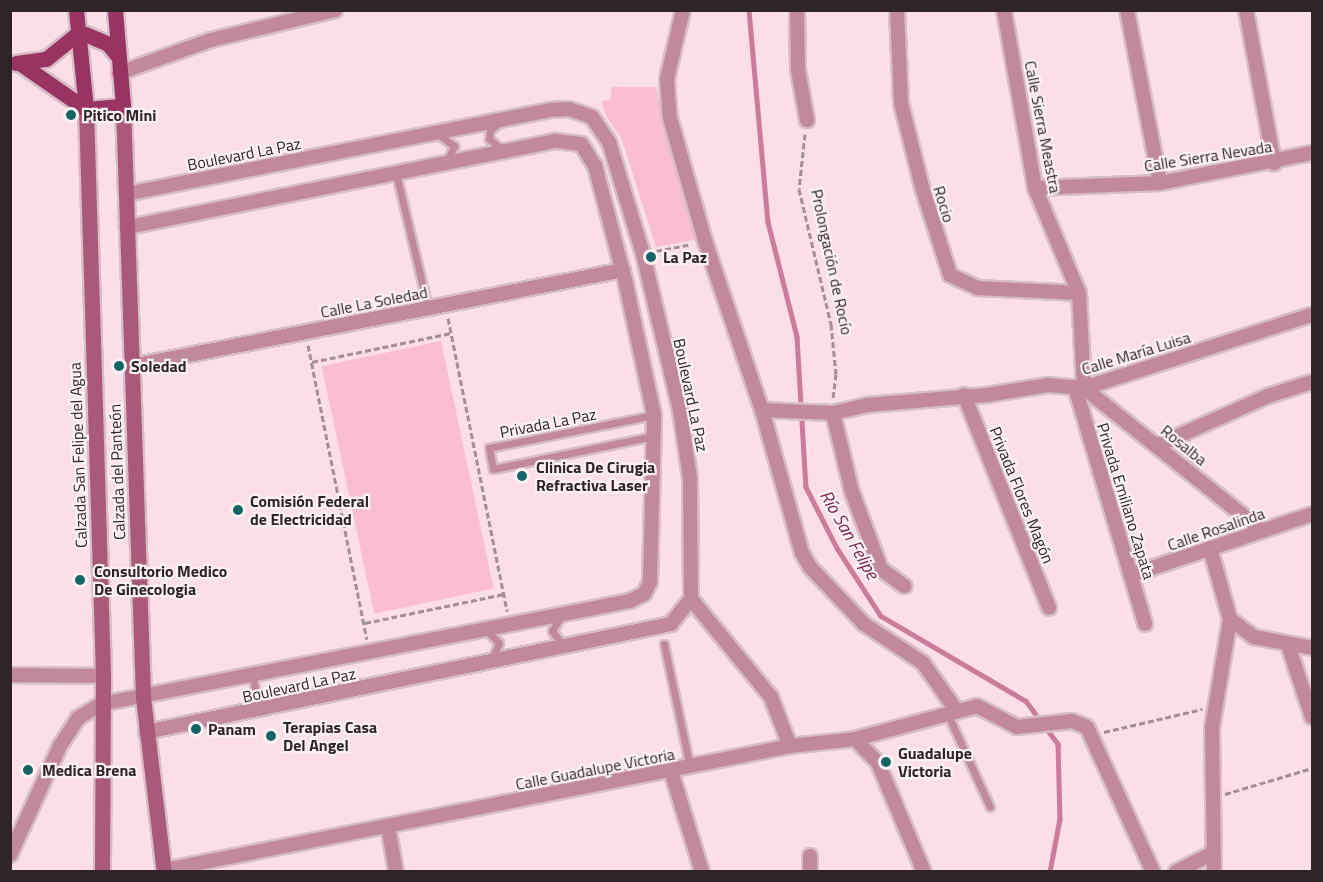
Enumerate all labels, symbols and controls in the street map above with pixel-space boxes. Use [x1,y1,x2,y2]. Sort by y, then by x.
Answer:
street label: Calle Sierra Meastra [1021,59,1065,195]
place label: Pitico Mini [83,105,156,125]
marker: Pitico Mini [64,108,78,122]
street label: Boulevard La Paz [186,134,302,174]
street label: Calle Sierra Nevada [1143,136,1273,176]
street label: Rocio [929,183,959,225]
street label: Prolongación de Rocío [807,187,857,337]
place label: La Paz [663,247,707,267]
marker: La Paz [644,250,658,264]
street label: Calle La Soledad [319,282,429,322]
street label: Calle María Luisa [1079,327,1193,379]
street label: Boulevard La Paz [670,337,712,453]
place label: Soledad [131,356,186,376]
marker: Soledad [112,359,126,373]
street label: Calzada San Felipe del Agua [65,362,91,548]
street label: Calzada del Panteón [105,404,129,540]
street label: Privada La Paz [498,404,598,442]
street label: Privada Emiliano Zapata [1093,421,1159,581]
street label: Rosalba [1157,421,1211,469]
street label: Privada Flores Magón [986,424,1058,566]
place label: Clinica De Cirugia Refractiva Laser [536,457,655,495]
marker: Clinica De Cirugia Refractiva Laser [513,467,531,485]
water label: Río San Felipe [815,487,883,583]
place label: Comisión Federal de Electricidad [250,491,369,529]
marker: Comisión Federal de Electricidad [231,503,245,517]
street label: Calle Rosalinda [1165,503,1267,555]
place label: Consultorio Medico De Ginecologia [94,561,227,599]
marker: Consultorio Medico De Ginecologia [71,571,89,589]
street label: Boulevard La Paz [241,664,357,706]
place label: Terapias Casa Del Angel [283,717,377,755]
place label: Panam [208,719,256,739]
marker: Panam [189,722,203,736]
marker: Terapias Casa Del Angel [264,729,278,743]
place label: Guadalupe Victoria [898,743,972,781]
street label: Calle Guadalupe Victoria [514,744,676,794]
marker: Guadalupe Victoria [879,755,893,769]
place label: Medica Brena [42,760,136,780]
marker: Medica Brena [19,761,37,779]

